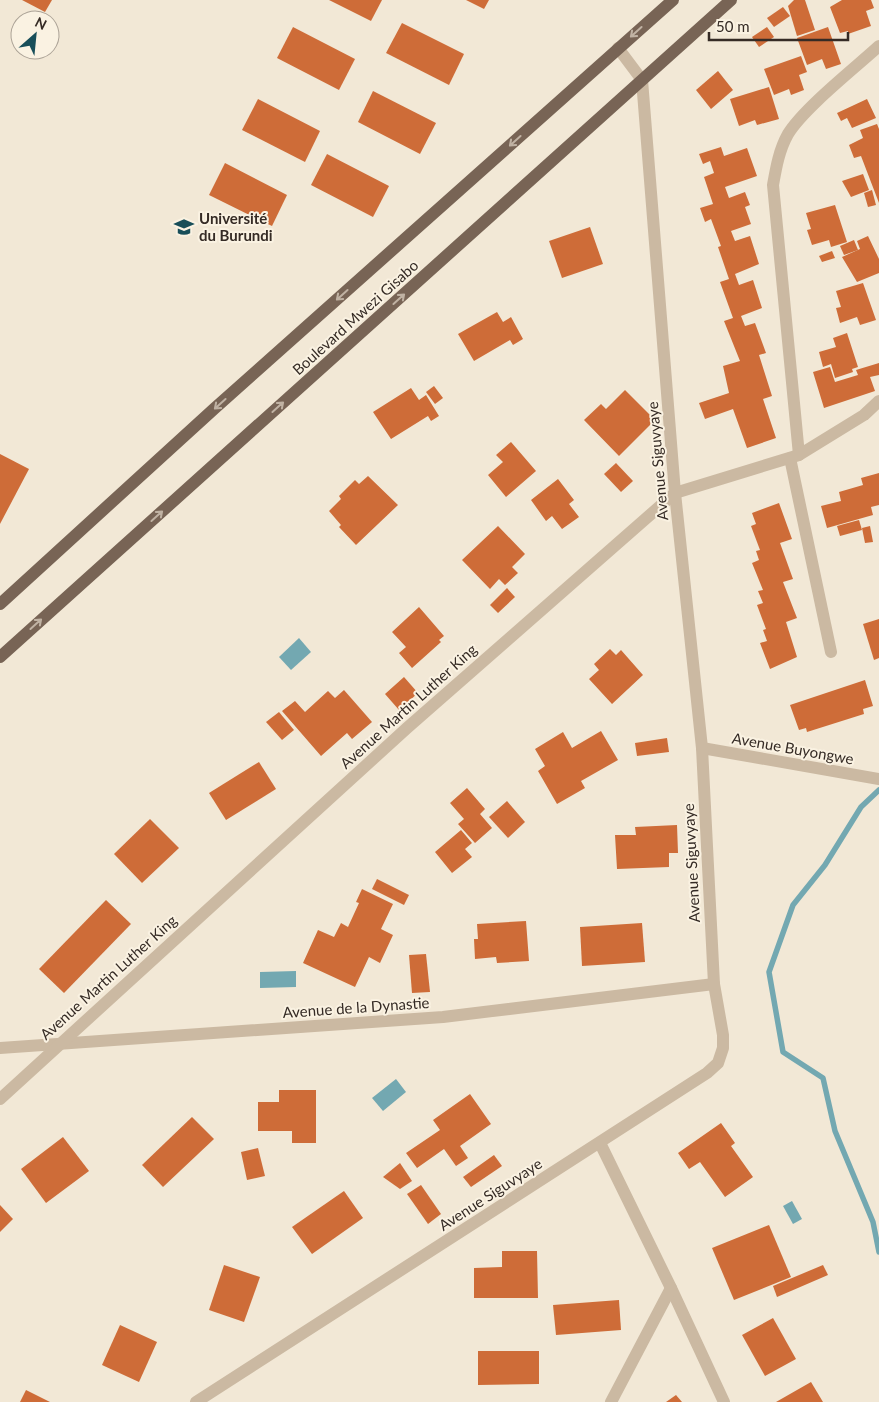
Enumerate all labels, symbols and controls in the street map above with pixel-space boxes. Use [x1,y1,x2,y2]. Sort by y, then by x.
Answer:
north arrow [10,10,60,60]
scale bar [709,10,848,42]
text: N [32,13,50,33]
text: 50 m [716,17,750,35]
one-way arrow [630,27,643,38]
one-way arrow [509,135,522,146]
place label: Université du Burundi [199,209,273,244]
school or university icon: Université du Burundi [173,216,195,238]
street label: Boulevard Mwezi Gisabo [288,256,422,378]
one-way arrow [335,290,348,301]
one-way arrow [393,293,406,304]
one-way arrow [214,398,227,410]
one-way arrow [272,401,285,413]
street label: Avenue Siguvyaye [643,401,671,521]
one-way arrow [151,510,164,522]
one-way arrow [30,618,43,630]
street label: Avenue Martin Luther King [336,640,480,772]
street label: Avenue Buyongwe [731,728,855,768]
street label: Avenue Siguvyaye [679,803,703,923]
street label: Avenue Martin Luther King [36,911,180,1043]
street label: Avenue de la Dynastie [282,993,430,1021]
street label: Avenue Siguvyaye [435,1154,545,1234]

